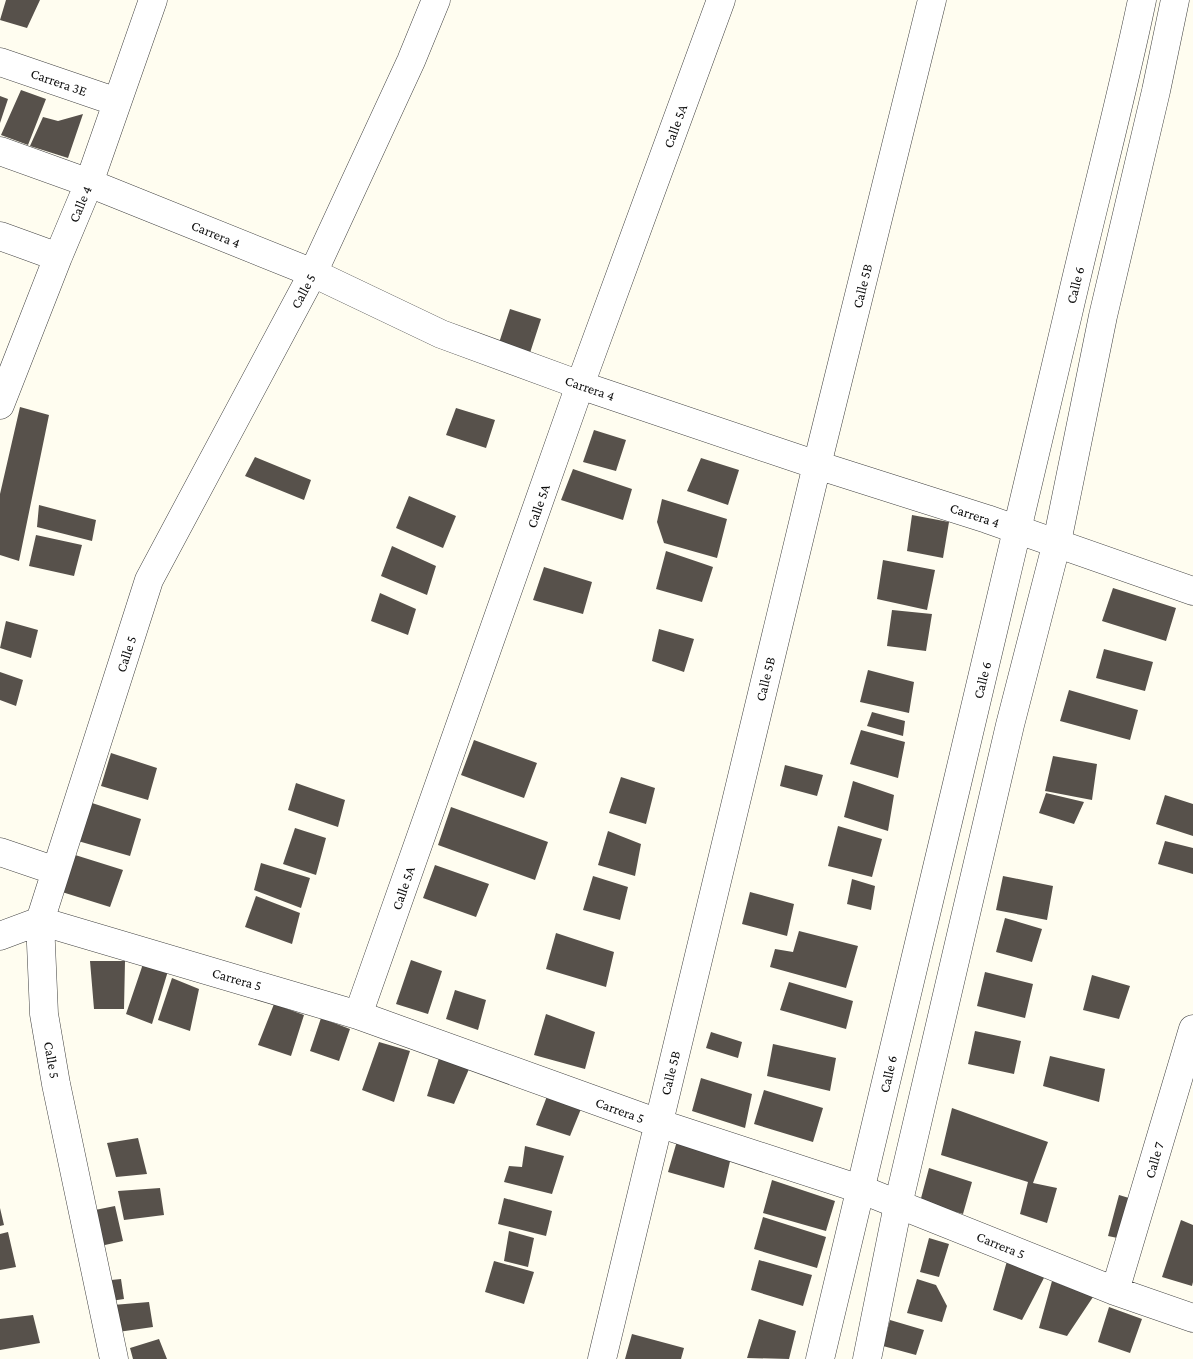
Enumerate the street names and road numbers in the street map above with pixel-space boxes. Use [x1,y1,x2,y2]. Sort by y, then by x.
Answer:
street label: Carrera 3E [29,65,90,99]
street label: Calle 5A [660,102,690,150]
street label: Calle 4 [65,183,95,225]
street label: Carrera 4 [189,217,243,251]
street label: Calle 5B [849,262,875,310]
street label: Calle 6 [1063,265,1087,305]
street label: Calle 5 [287,271,319,311]
street label: Carrera 4 [563,372,617,404]
street label: Calle 5A [523,482,553,530]
street label: Carrera 4 [948,499,1002,531]
street label: Calle 5 [113,634,139,674]
street label: Calle 5B [752,655,778,703]
street label: Calle 6 [970,660,994,700]
street label: Calle 5A [388,864,418,912]
street label: Carrera 5 [210,964,264,994]
street label: Calle 5 [41,1040,63,1080]
street label: Calle 5B [657,1049,683,1097]
street label: Calle 6 [876,1054,900,1094]
street label: Carrera 5 [593,1094,647,1126]
street label: Calle 7 [1141,1139,1167,1180]
street label: Carrera 5 [974,1228,1028,1262]

